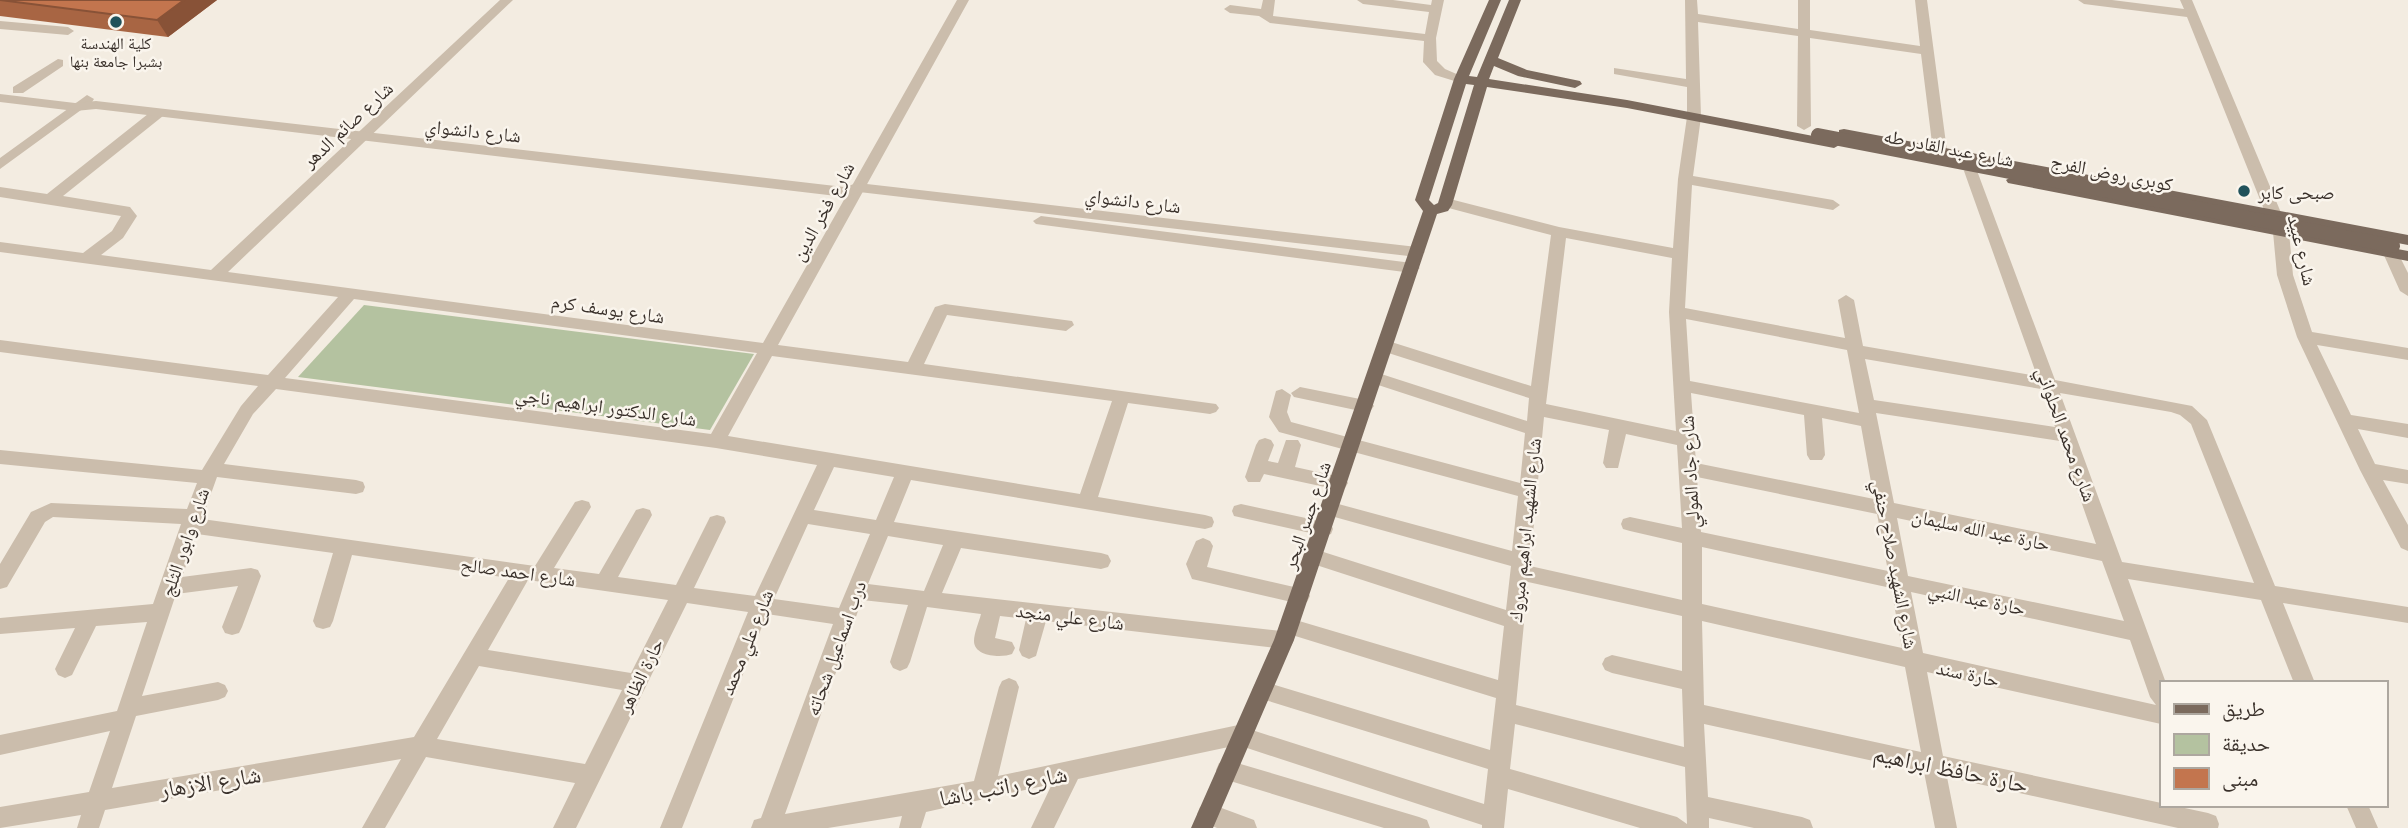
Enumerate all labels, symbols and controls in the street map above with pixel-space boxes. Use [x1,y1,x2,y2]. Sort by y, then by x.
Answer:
marker: كلية الهندسة بشبرا جامعة بنها [108,14,124,30]
place label: كلية الهندسة بشبرا جامعة بنها [70,33,162,71]
street label: شارع صائم الدهر [296,76,399,174]
street label: شارع دانشواي [423,114,522,151]
street label: شارع عبد القادر طه [1882,123,2016,172]
street label: كوبرى روض الفرج [2049,149,2175,196]
street label: شارع فخر الدين [785,158,859,265]
place label: صبحى كابر [2257,180,2335,204]
street label: شارع دانشواي [1083,183,1182,222]
marker: صبحى كابر [2236,183,2252,199]
street label: شارع عبيد [2283,212,2322,288]
street label: شارع يوسف كرم [549,289,666,330]
street label: شارع محمد الحلواني [2027,364,2102,506]
street label: شارع الدكتور ابراهيم ناجي [513,382,698,435]
street label: شارع جاد المولي [1675,415,1708,529]
street label: شارع الشهيد ابراهيم مبروك [1503,437,1547,623]
street label: شارع جسر البحر [1276,458,1336,573]
street label: شارع الشهيد صلاح حنفي [1864,478,1924,651]
street label: شارع وابور الثلج [155,485,215,600]
street label: حارة عبد الله سليمان [1910,503,2052,556]
street label: شارع احمد صالح [459,552,577,592]
street label: درب اسماعيل شحاته [800,577,871,719]
street label: حارة عبد النبي [1925,577,2028,624]
street label: شارع علي محمد [714,586,782,700]
street label: شارع علي منجد [1014,598,1126,639]
street label: حارة الظاهر [612,634,669,717]
street label: حارة سند [1934,655,2002,692]
legend [2160,681,2387,807]
text: طريق [2222,695,2265,722]
text: حديقة [2222,730,2270,755]
street label: حارة حافظ ابراهيم [1871,738,2031,801]
street label: شارع الازهار [156,759,263,805]
street label: شارع راتب باشا [937,759,1070,813]
text: مبنى [2222,765,2258,792]

